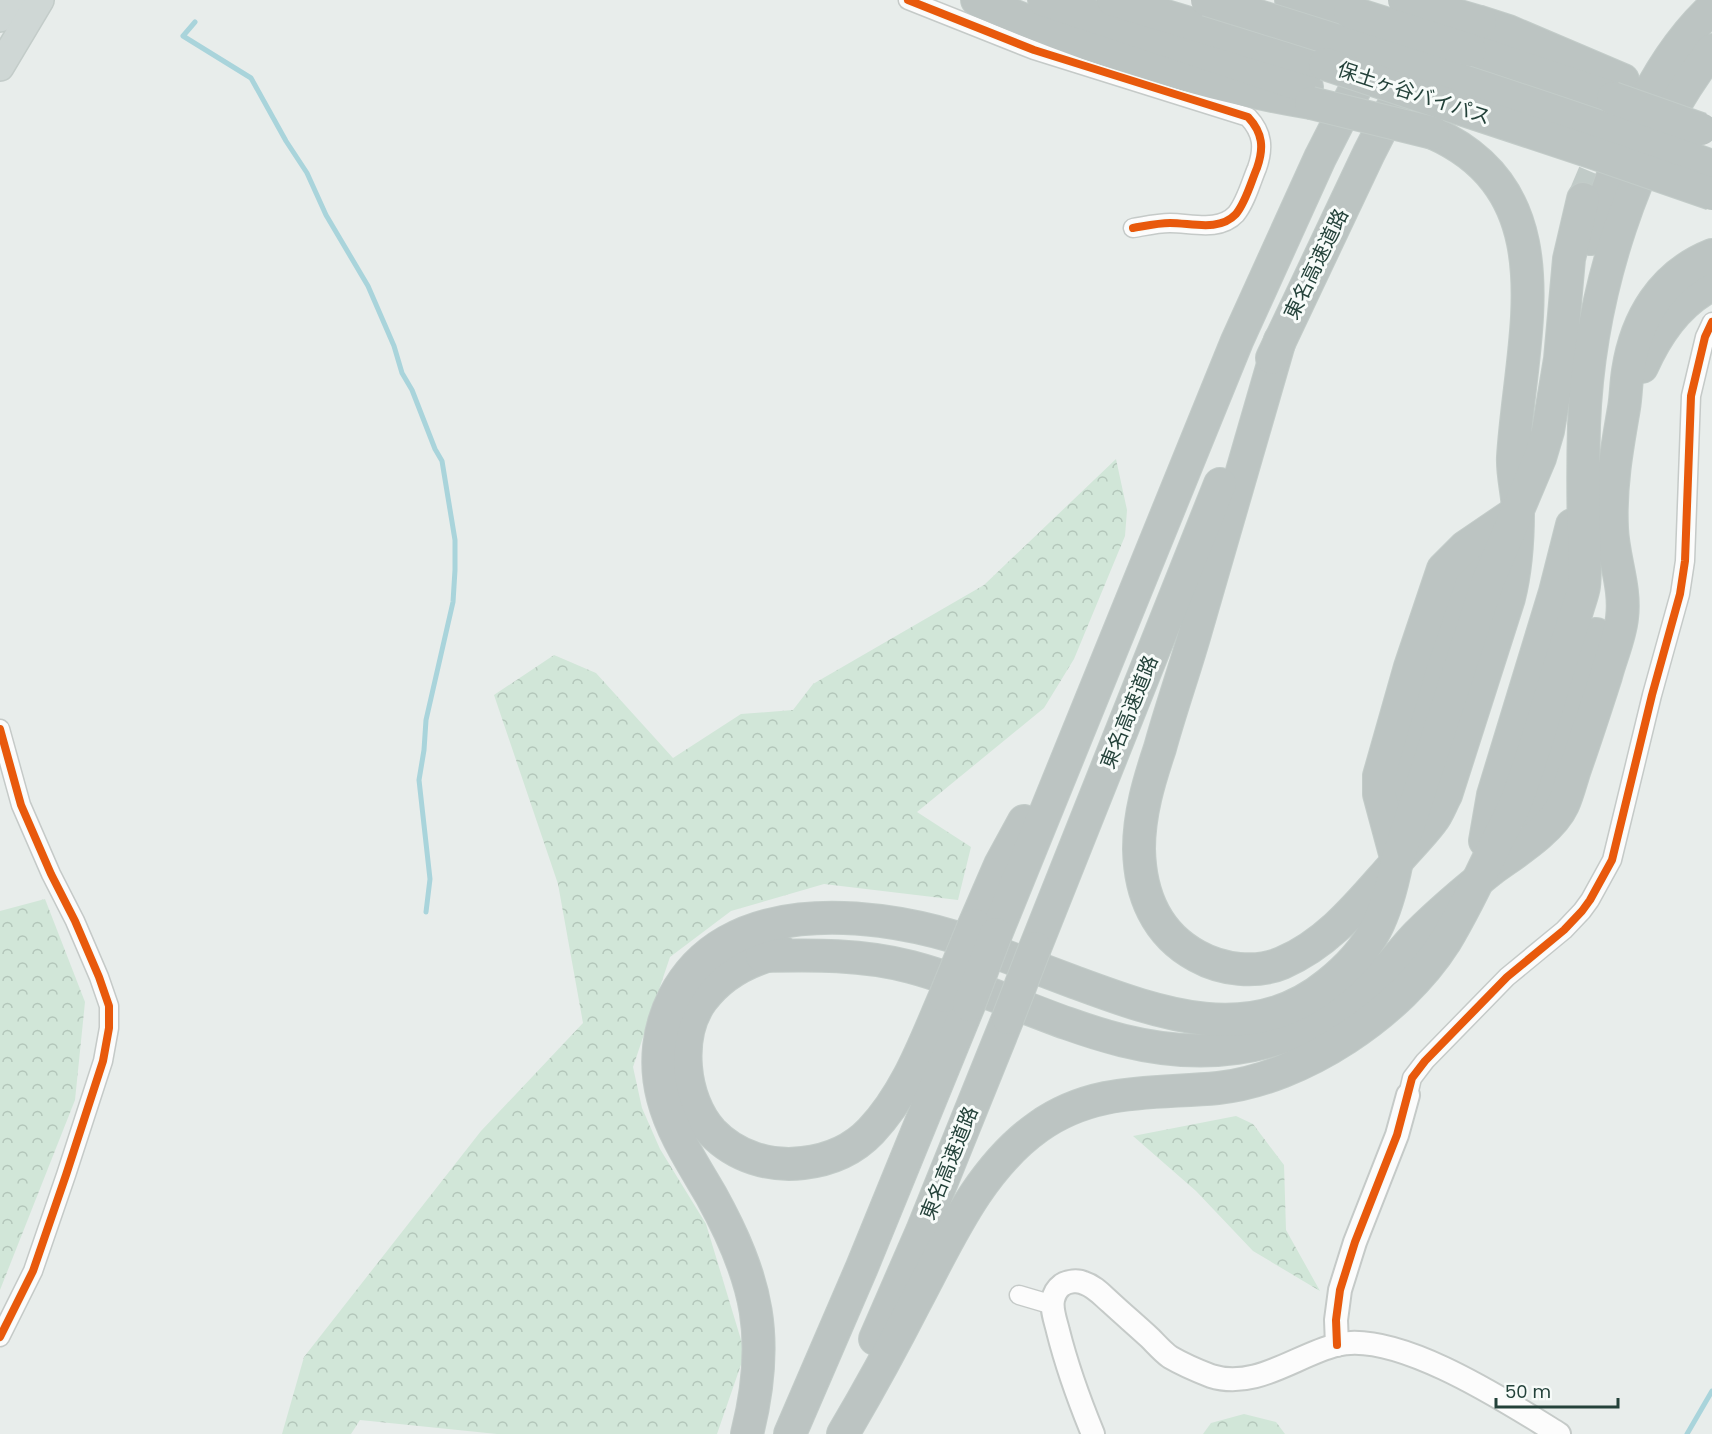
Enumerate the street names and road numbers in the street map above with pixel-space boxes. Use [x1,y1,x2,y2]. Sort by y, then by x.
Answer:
street label: 保土ヶ谷バイパス [1334,55,1494,131]
street label: 東名高速道路 [1277,204,1355,324]
street label: 東名高速道路 [1094,651,1164,773]
street label: 東名高速道路 [914,1102,984,1224]

